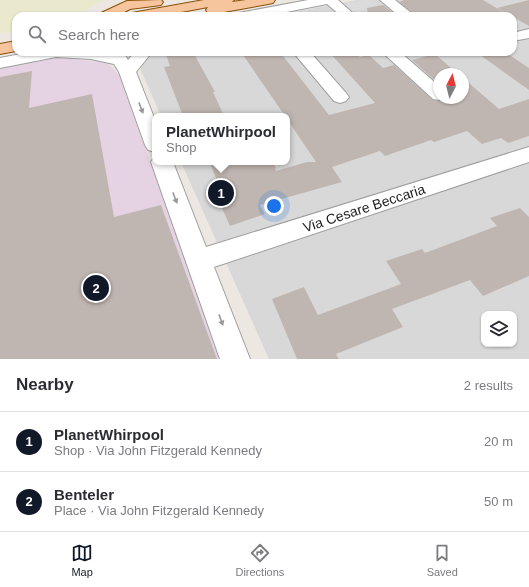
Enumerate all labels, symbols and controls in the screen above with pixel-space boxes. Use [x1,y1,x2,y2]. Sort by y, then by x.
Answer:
search box [12,12,517,56]
icon: search [26,23,48,45]
text: Search here [58,26,140,43]
north arrow [433,68,469,104]
one-way arrow [138,102,144,114]
popup [152,113,290,165]
text: PlanetWhirpool [166,123,276,140]
text: Shop [166,140,196,155]
pin: 1 [208,178,234,208]
street label: Via Cesare Beccaria [301,181,427,235]
one-way arrow [173,193,179,205]
your location [264,196,284,216]
pin: 2 [83,273,109,303]
map controls [481,311,517,347]
button: layers [481,311,517,347]
one-way arrow [218,315,224,327]
text: Nearby [16,375,74,394]
text: 2 results [464,378,513,393]
text: PlanetWhirpool [54,426,164,443]
text: 1 [25,434,33,449]
text: 20 m [484,434,513,449]
text: Shop · Via John Fitzgerald Kennedy [54,443,262,458]
text: Benteler [54,486,114,503]
text: 2 [25,494,33,509]
text: 50 m [484,494,513,509]
text: Place · Via John Fitzgerald Kennedy [54,503,264,518]
tab: Map [71,542,93,578]
tab: Directions [235,542,284,578]
tab: Saved [427,542,458,578]

